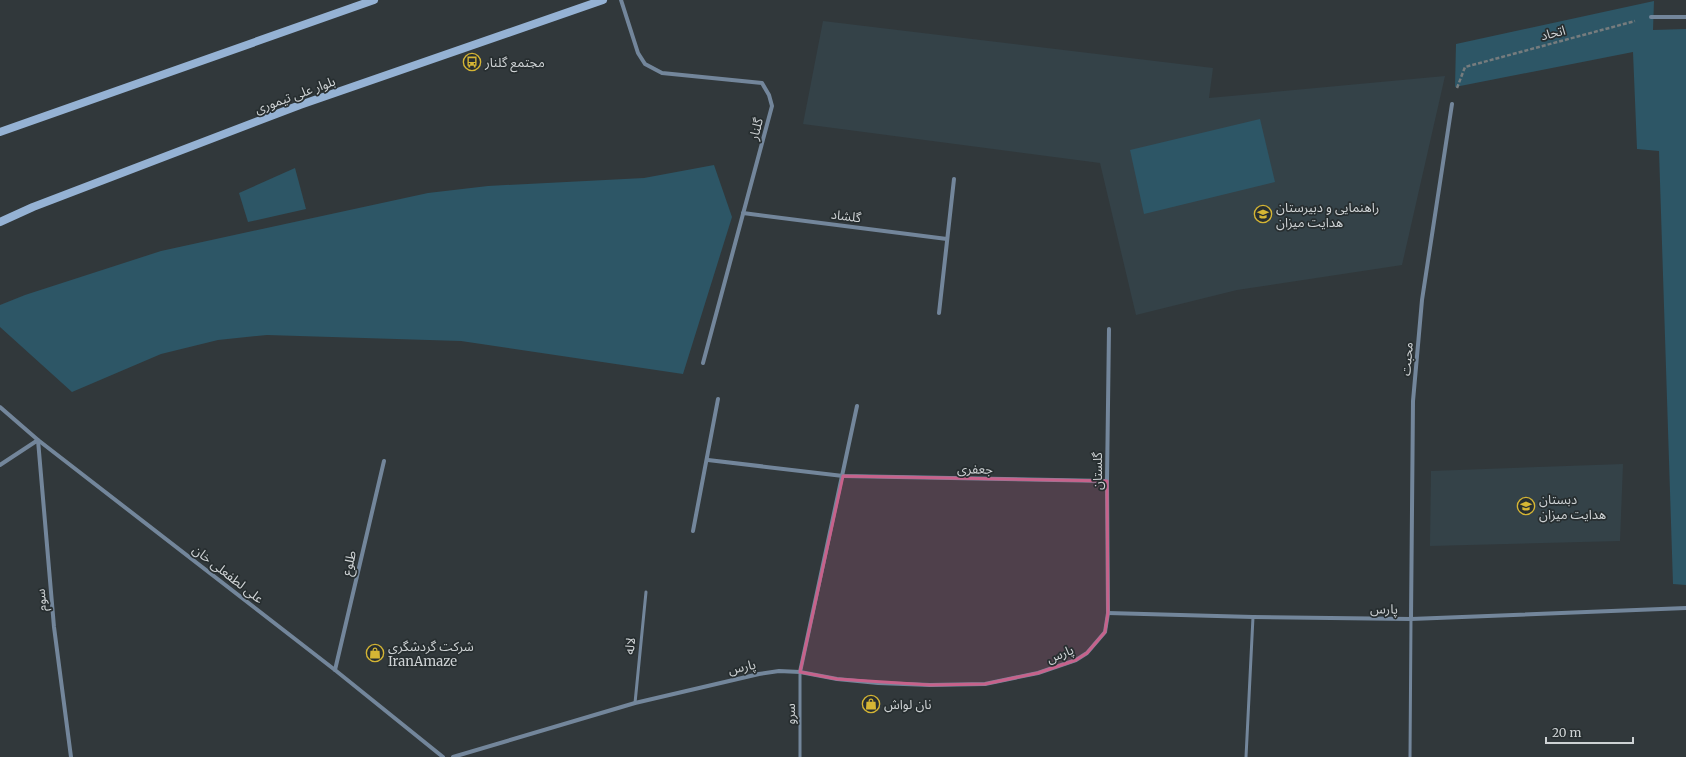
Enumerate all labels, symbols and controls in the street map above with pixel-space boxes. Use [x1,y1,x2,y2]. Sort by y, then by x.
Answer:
street label: اتحاد [1539,22,1567,44]
bus stop icon: مجتمع گلنار [462,52,482,72]
place label: مجتمع گلنار [484,54,545,73]
street label: بلوار علی تیموری [252,73,338,117]
street label: گلنار [745,115,767,143]
place label: راهنمایی و دبیرستان هدایت میزان [1276,199,1379,231]
school or university icon: راهنمایی و دبیرستان هدایت میزان [1253,204,1273,224]
street label: گلشاد [830,206,863,226]
street label: محبت [1397,341,1417,377]
street label: گلستان [1089,451,1106,490]
street label: جعفری [957,460,993,478]
place label: دبستان هدایت میزان [1539,491,1606,523]
school or university icon: دبستان هدایت میزان [1516,496,1536,516]
street label: علی لطفعلی خان [189,541,267,607]
street label: طلوع [338,549,362,578]
street label: سوم [32,588,51,612]
street label: پارس [1370,600,1398,619]
street label: لاله [621,637,639,655]
place label: شرکت گردشگری IranAmaze [388,638,474,670]
street label: پارس [1044,641,1077,668]
shop icon: شرکت گردشگری IranAmaze [365,643,385,663]
street label: پارس [727,656,758,679]
shop icon: نان لواش [861,694,881,714]
place label: نان لواش [884,696,932,713]
street label: سرو [782,703,799,725]
scale bar [1546,719,1633,745]
text: 20 m [1552,725,1581,740]

